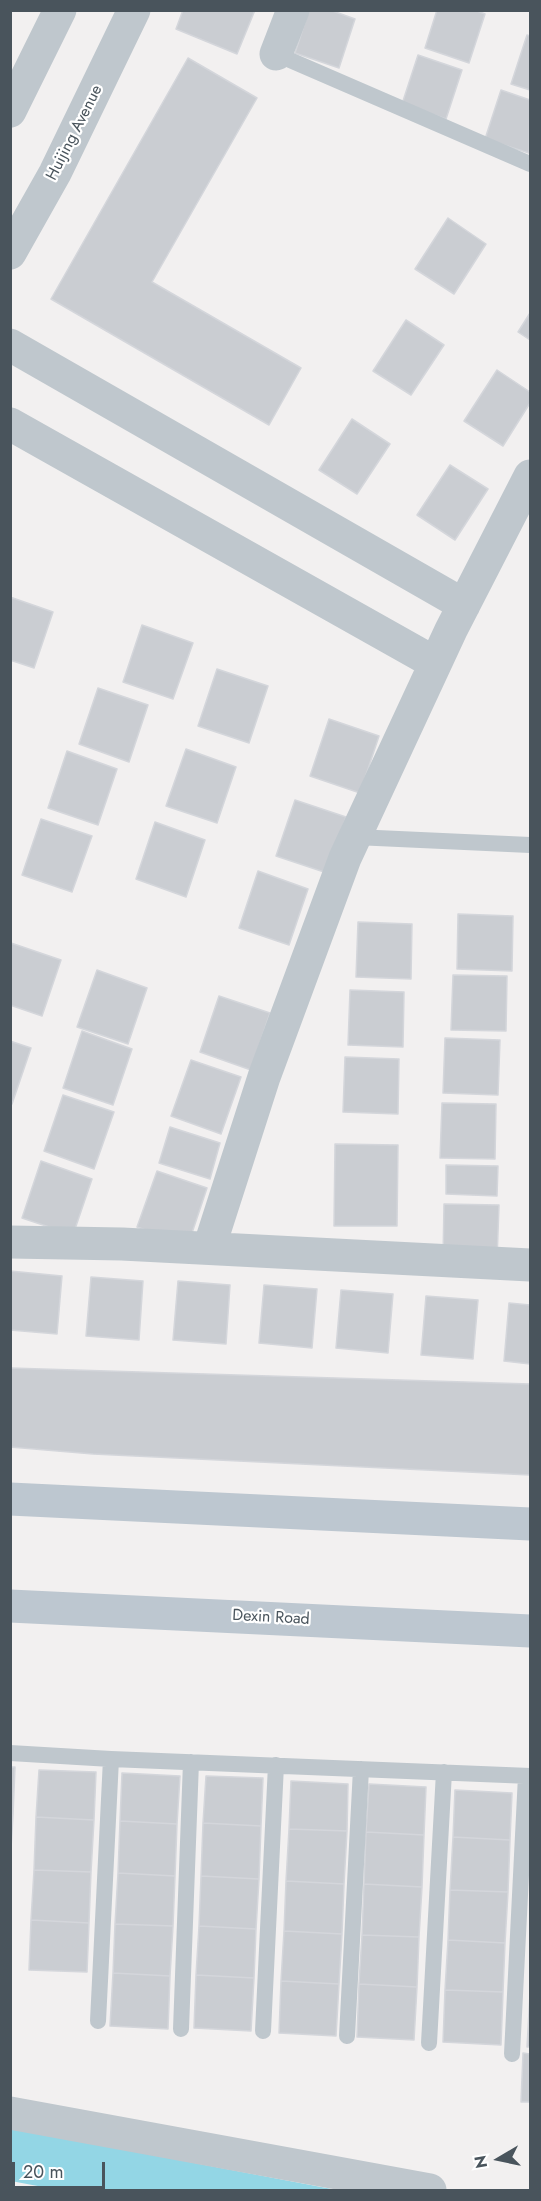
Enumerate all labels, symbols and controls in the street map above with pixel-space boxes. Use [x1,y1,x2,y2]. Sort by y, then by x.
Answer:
street label: Huijing Avenue [43,82,107,184]
street label: Dexin Road [232,1606,310,1630]
north arrow [469,2129,529,2189]
scale bar [15,2150,108,2188]
text: N [468,2154,493,2170]
text: 20 m [23,2159,63,2185]

